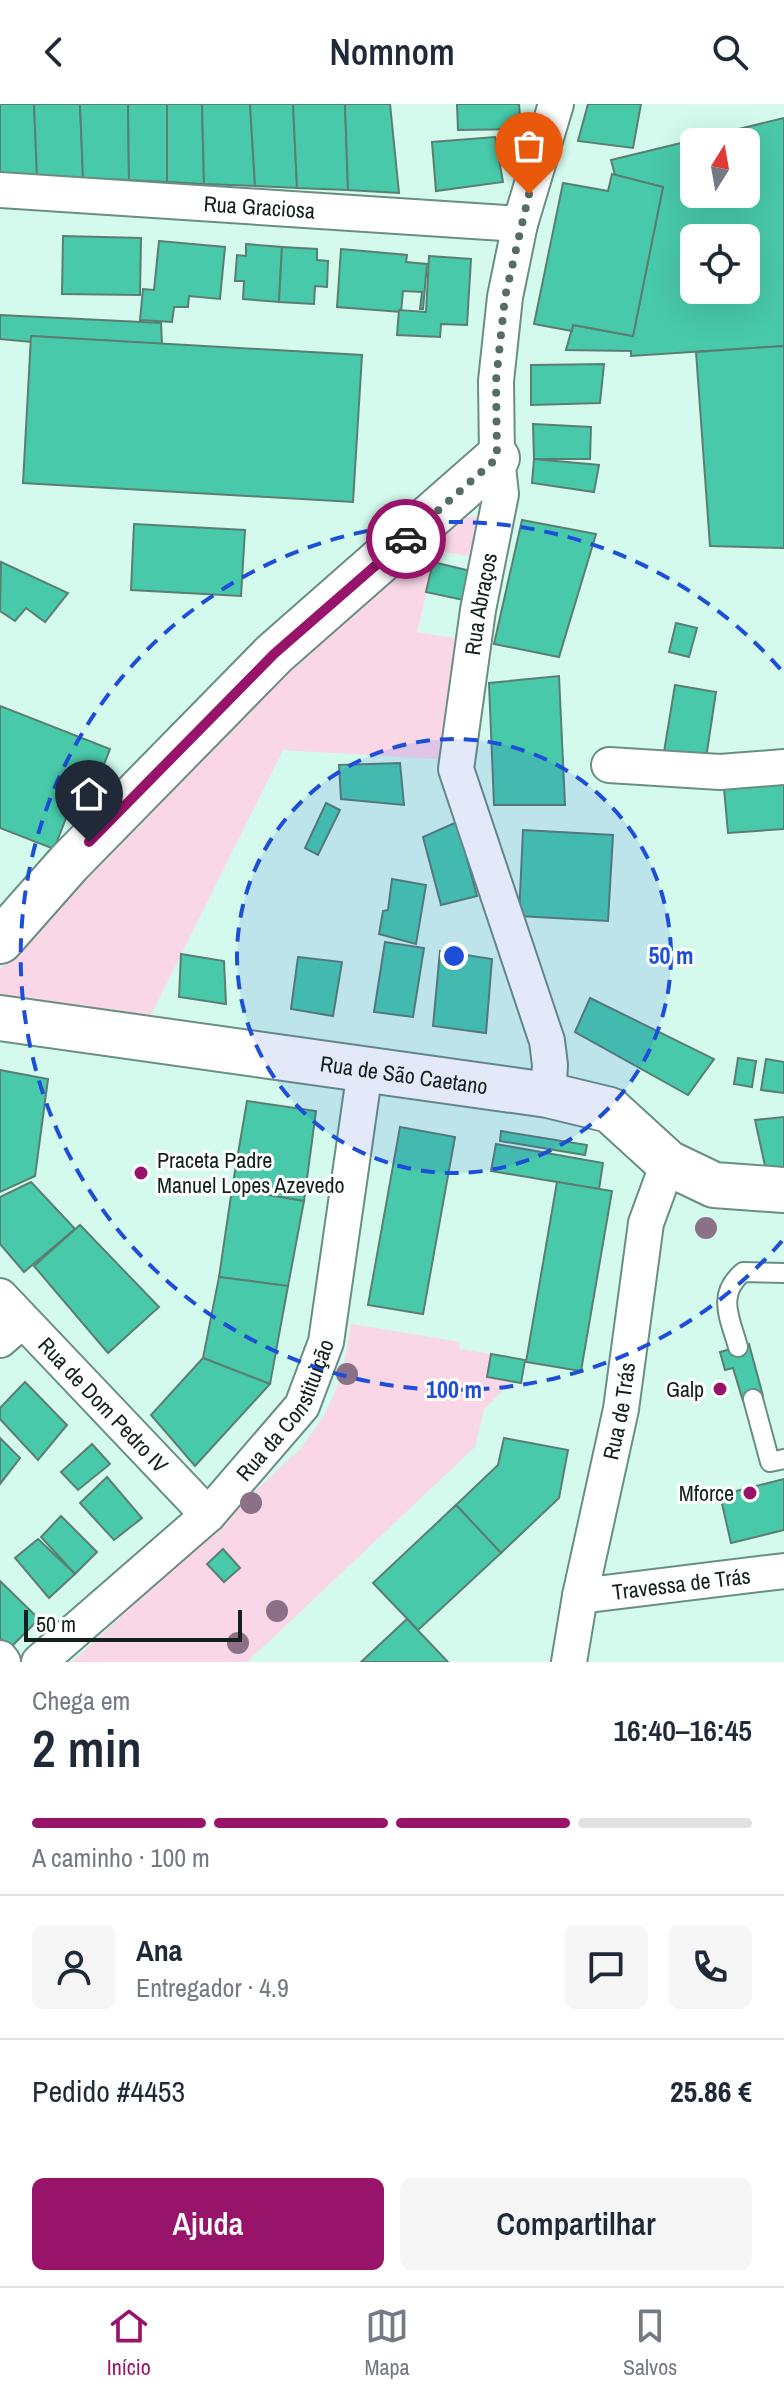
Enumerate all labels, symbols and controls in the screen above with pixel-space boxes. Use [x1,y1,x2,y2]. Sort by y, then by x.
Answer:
text: Nomnom [329,28,455,76]
icon: back [32,30,76,74]
icon: search [708,30,752,74]
pin [495,112,563,194]
icon: bag [507,124,551,168]
north arrow [680,128,760,208]
map controls [680,128,760,304]
street label: Rua Graciosa [203,188,316,226]
button: locate [680,224,760,304]
courier [366,499,446,579]
icon: car [384,517,428,561]
street label: Rua Abraços [457,550,504,657]
pin [55,760,123,842]
icon: home [67,772,111,816]
text: 50 m [649,939,693,971]
centre of rings [440,942,468,970]
street label: Rua de São Caetano [318,1048,490,1101]
place label: Praceta Padre Manuel Lopes Azevedo [157,1145,345,1200]
marker: Praceta Padre Manuel Lopes Azevedo [132,1164,150,1182]
street label: Rua de Dom Pedro IV [32,1330,175,1479]
street label: Rua da Constituição [229,1335,341,1487]
street label: Rua de Trás [595,1361,642,1463]
text: 100 m [426,1373,482,1405]
place label: Galp [666,1374,704,1404]
marker: Galp [711,1380,729,1398]
place label: Mforce [679,1478,734,1508]
marker: Mforce [741,1484,759,1502]
street label: Travessa de Trás [610,1560,752,1607]
scale bar [24,1606,242,1642]
text: 50 m [36,1609,76,1639]
text: Chega em [32,1683,130,1718]
text: 16:40–16:45 [613,1710,752,1750]
text: 2 min [32,1713,142,1783]
text: A caminho · 100 m [32,1840,210,1875]
button: person [32,1925,116,2009]
button: chat [564,1925,648,2009]
button: phone [668,1925,752,2009]
text: Ana [136,1930,182,1970]
text: Entregador · 4.9 [136,1970,289,2005]
text: Pedido #4453 [32,2071,185,2111]
text: 25.86 € [670,2071,752,2111]
button: Ajuda [32,2178,384,2270]
button: Compartilhar [400,2178,752,2270]
tab: Início [107,2304,151,2382]
tab: Mapa [364,2304,410,2382]
tab: Salvos [623,2304,677,2382]

